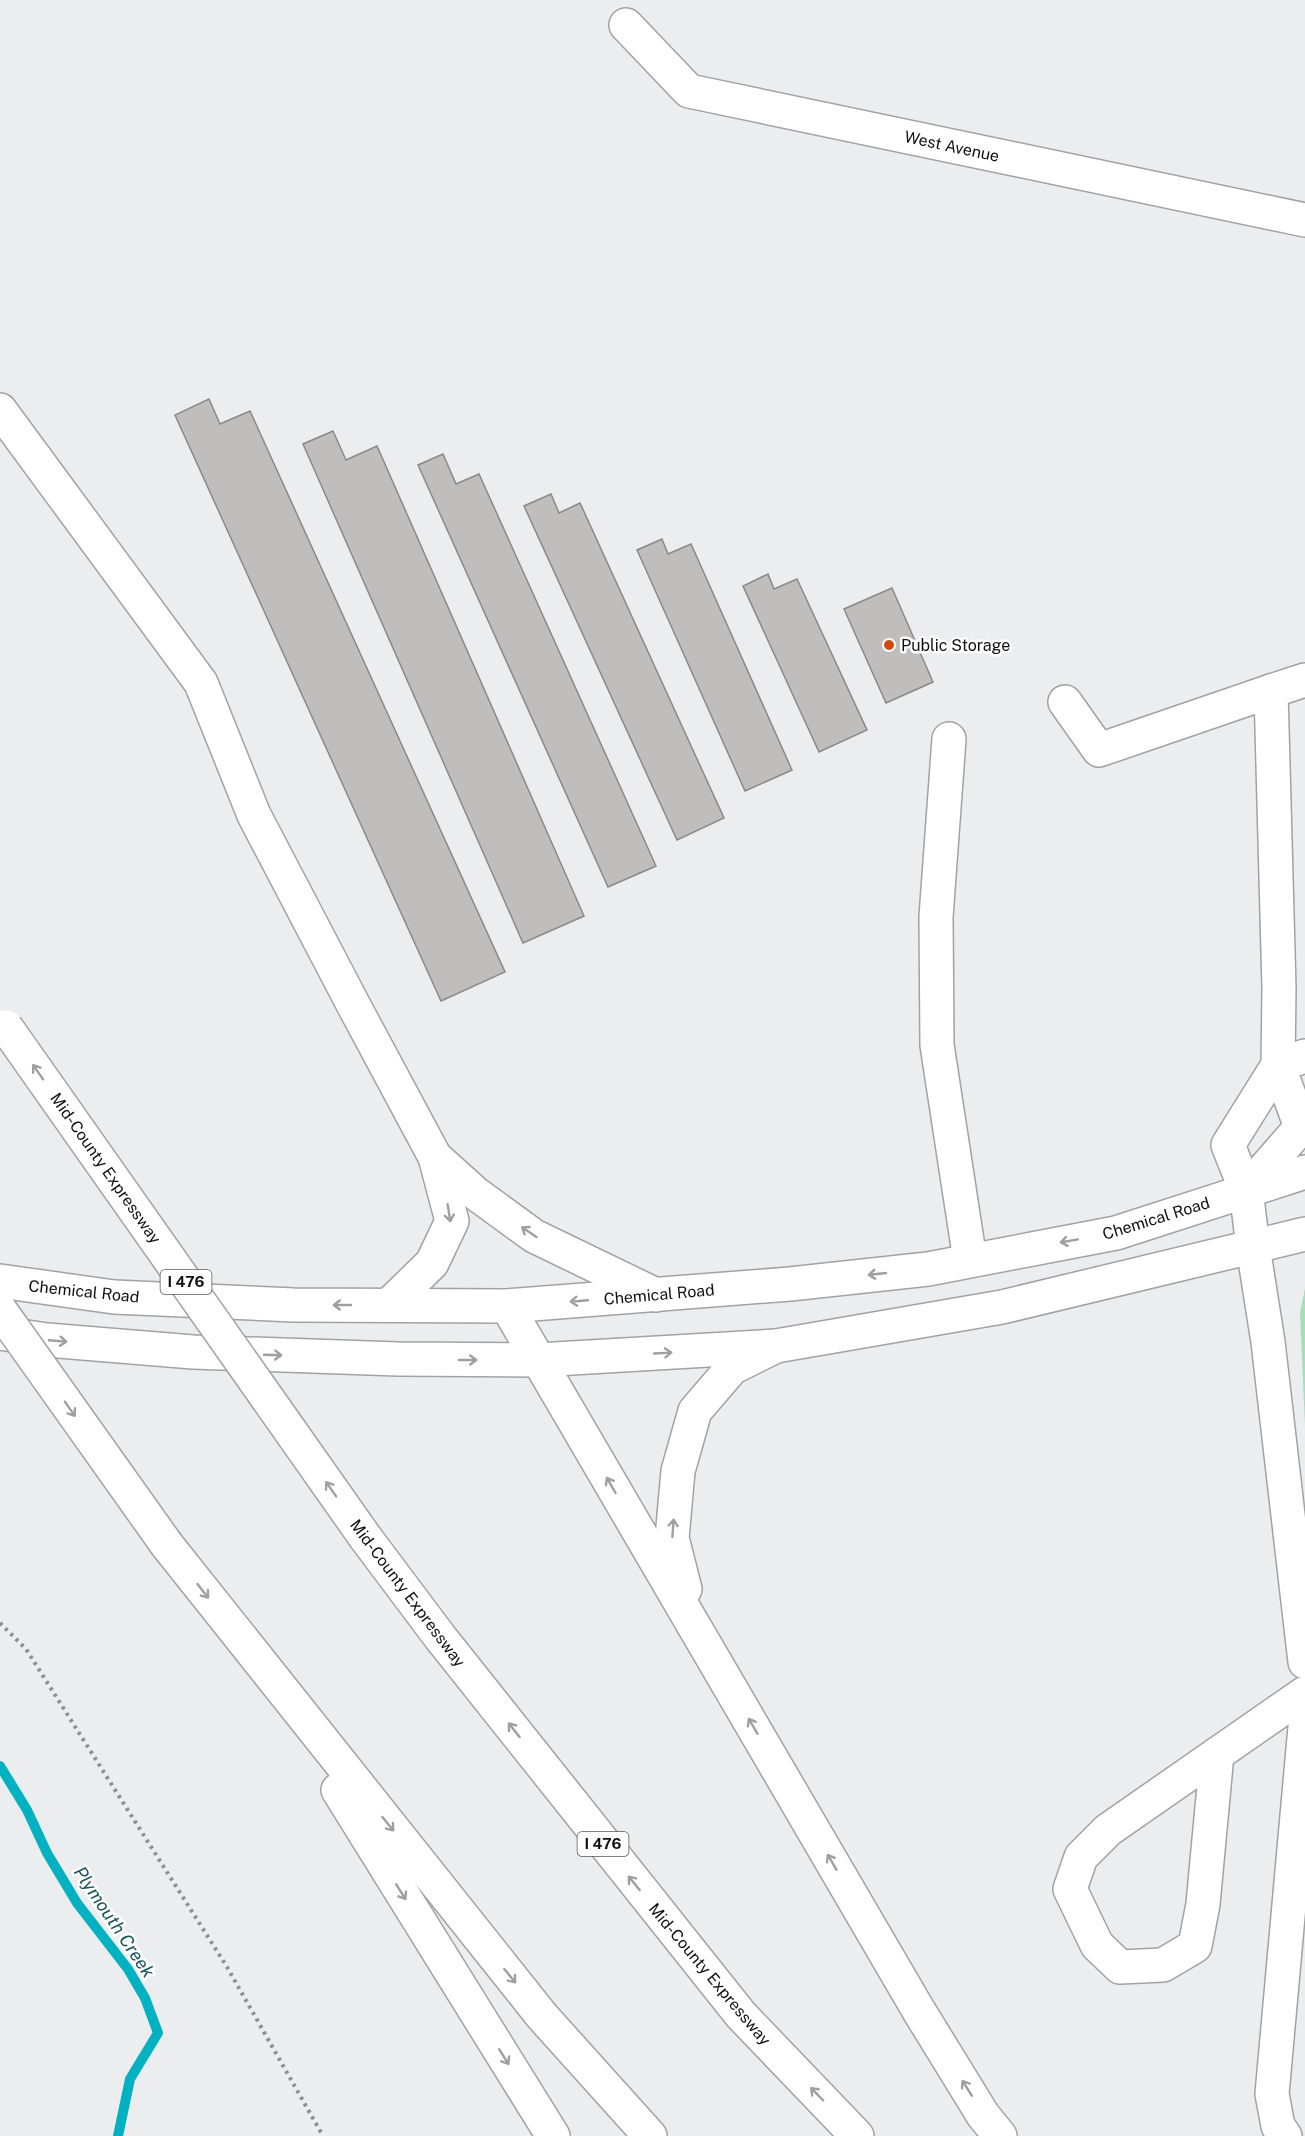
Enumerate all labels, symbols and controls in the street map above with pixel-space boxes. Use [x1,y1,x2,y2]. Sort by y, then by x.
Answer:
street label: West Avenue [903,127,1001,166]
place label: Public Storage [901,636,1010,655]
marker: Public Storage [882,638,896,652]
one-way arrow [32,1064,44,1080]
street label: Mid-County Expressway [46,1089,165,1248]
street label: Chemical Road [1100,1193,1212,1244]
one-way arrow [444,1203,455,1222]
one-way arrow [521,1226,537,1238]
one-way arrow [1060,1236,1080,1247]
one-way arrow [868,1269,888,1280]
road number: I 476 [160,1270,212,1294]
street label: Chemical Road [28,1276,140,1307]
street label: Chemical Road [603,1280,715,1309]
one-way arrow [569,1295,589,1306]
one-way arrow [332,1299,352,1311]
one-way arrow [48,1336,67,1347]
one-way arrow [653,1347,673,1358]
one-way arrow [263,1349,283,1360]
one-way arrow [458,1354,478,1366]
one-way arrow [64,1401,76,1417]
one-way arrow [605,1477,617,1494]
one-way arrow [325,1481,338,1497]
street label: Mid-County Expressway [346,1516,470,1671]
one-way arrow [667,1519,678,1539]
one-way arrow [196,1583,209,1599]
one-way arrow [746,1718,758,1735]
one-way arrow [507,1722,520,1738]
one-way arrow [381,1816,395,1831]
road number: I 476 [578,1832,628,1856]
one-way arrow [825,1854,837,1871]
water label: Plymouth Creek [70,1862,159,1981]
one-way arrow [628,1875,641,1891]
one-way arrow [395,1883,408,1900]
street label: Mid-County Expressway [645,1899,775,2050]
one-way arrow [503,1968,516,1984]
one-way arrow [499,2048,511,2065]
one-way arrow [960,2080,972,2097]
one-way arrow [810,2087,824,2102]

